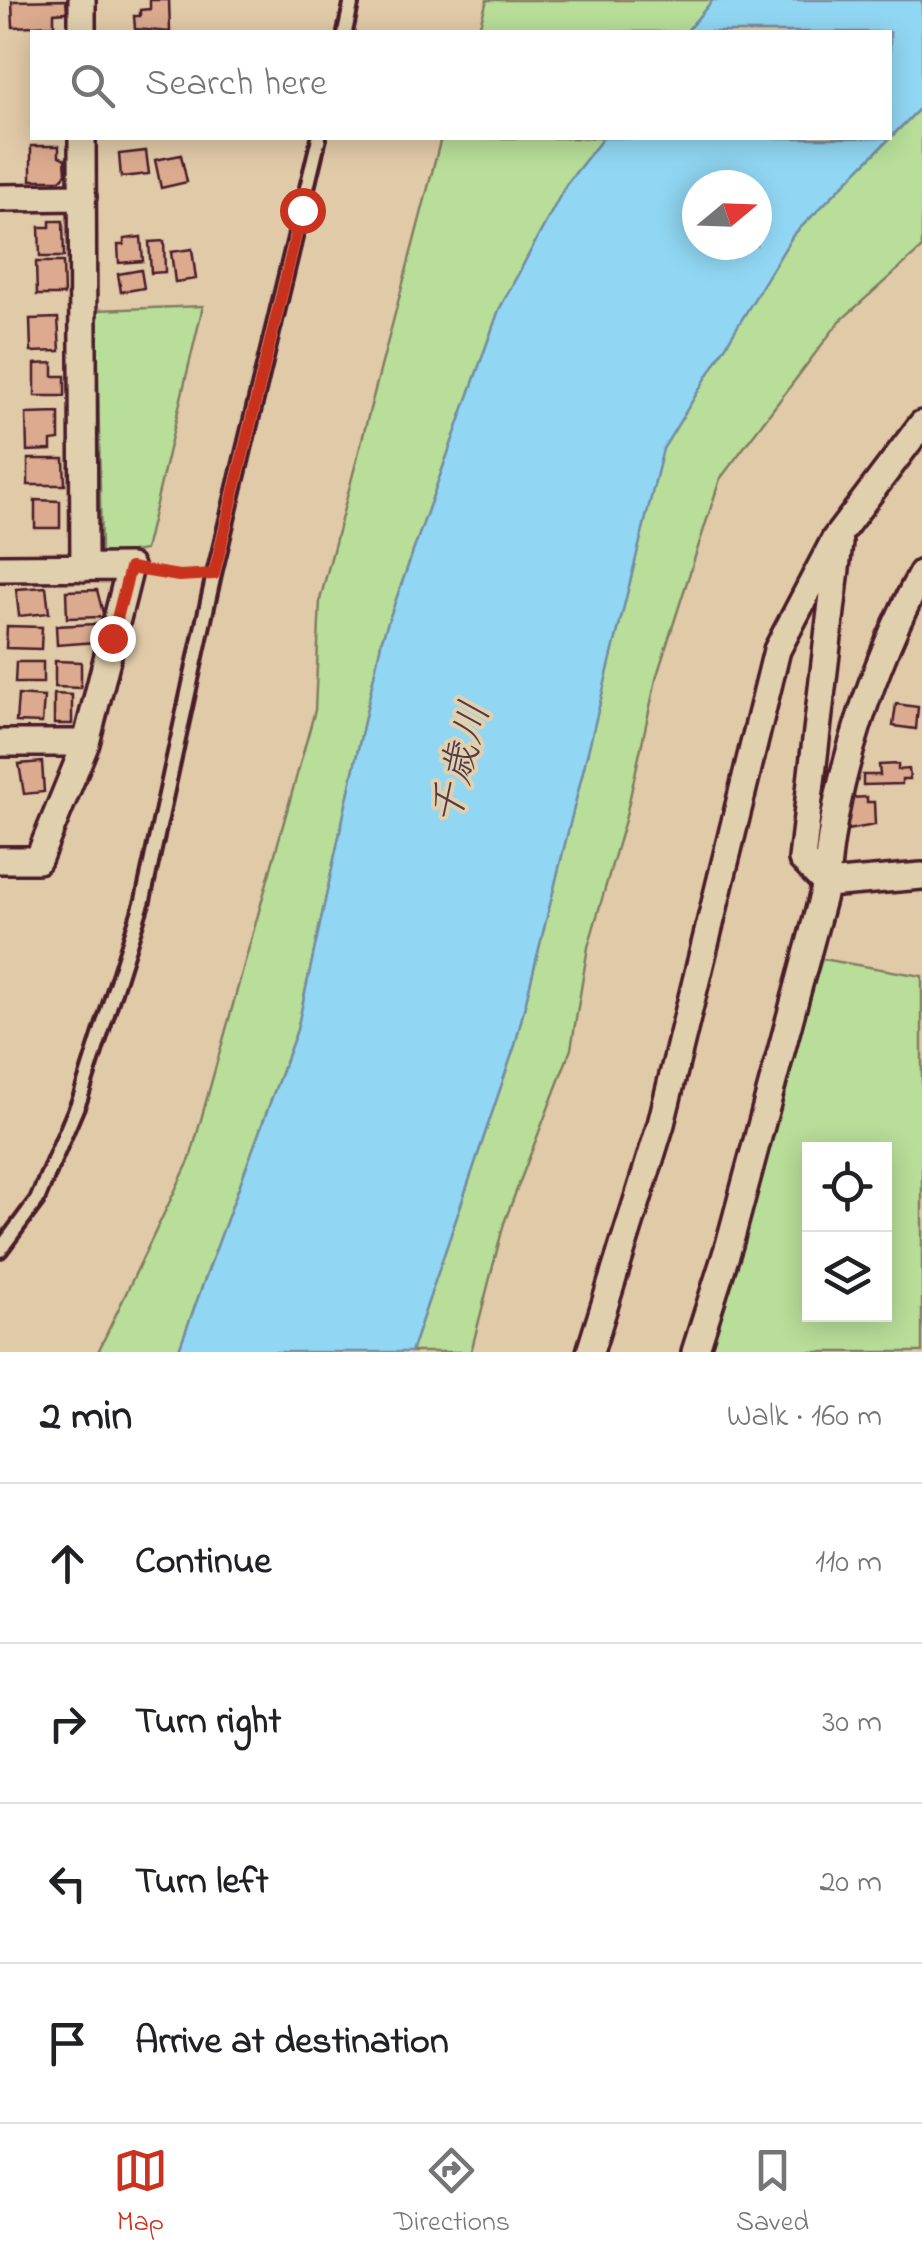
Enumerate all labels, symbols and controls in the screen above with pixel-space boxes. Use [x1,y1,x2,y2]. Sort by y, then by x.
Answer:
search box [30,30,892,140]
text: Search here [145,57,327,113]
icon: search [65,58,120,113]
north arrow [682,170,772,260]
route start [280,188,326,234]
route end [90,616,136,662]
water label: 千歳川 [417,695,508,833]
map controls [802,1142,892,1322]
button: locate [802,1142,892,1232]
button: layers [802,1232,892,1322]
text: 2 min [40,1387,132,1448]
text: Walk · 160 m [727,1394,882,1441]
text: Continue [135,1535,271,1591]
icon: ahead [40,1536,95,1591]
text: 110 m [815,1540,882,1587]
text: Turn right [135,1695,281,1751]
icon: right [40,1696,95,1751]
text: 30 m [822,1700,882,1747]
text: Turn left [135,1855,268,1911]
icon: left [40,1856,95,1911]
text: 20 m [819,1860,882,1907]
text: Arrive at destination [135,2015,449,2071]
icon: arrive [40,2016,95,2071]
tab: Map [113,2143,168,2244]
tab: Directions [394,2143,510,2244]
tab: Saved [736,2143,809,2244]

